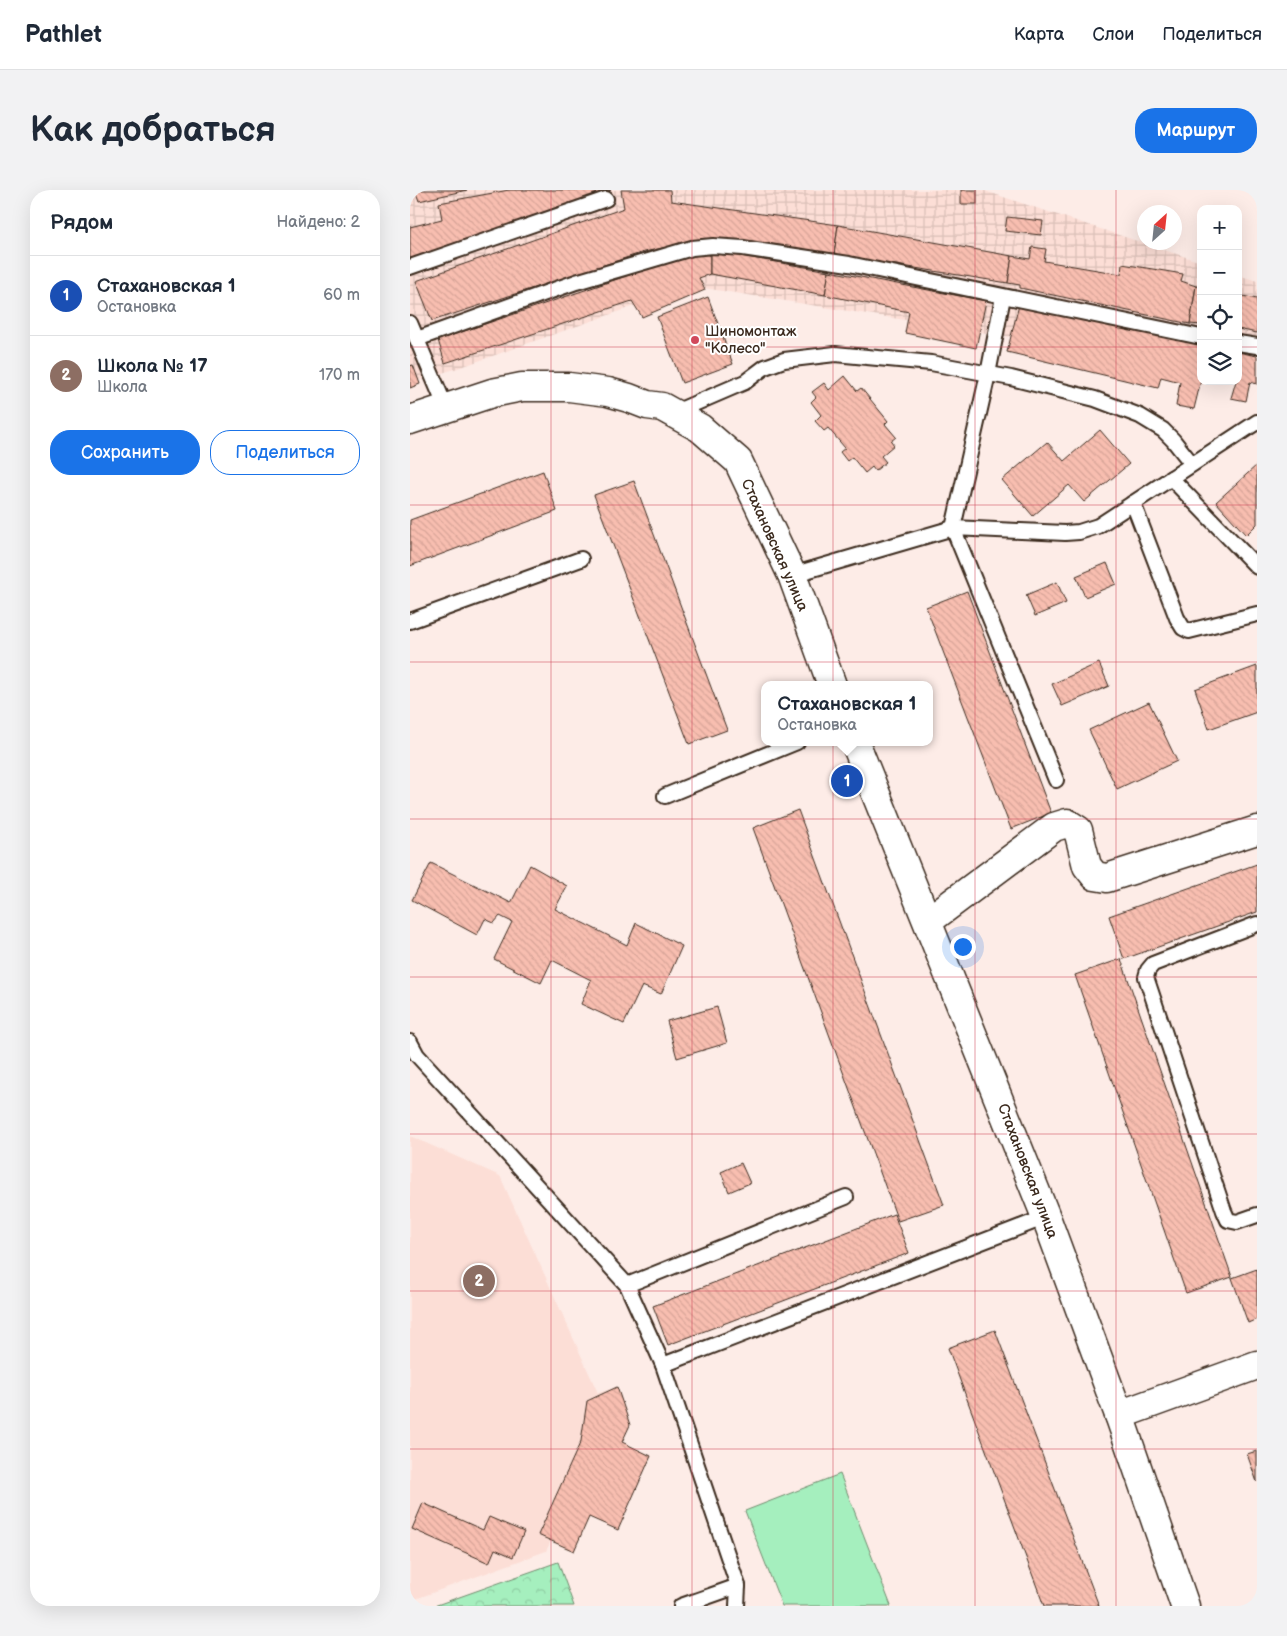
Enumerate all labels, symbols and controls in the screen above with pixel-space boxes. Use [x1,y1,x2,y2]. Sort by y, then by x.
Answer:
text: Pathlet [25,20,102,49]
text: Карта [1014,24,1064,45]
text: Слои [1092,24,1134,45]
text: Поделиться [1162,24,1262,45]
button: Маршрут [1135,108,1257,153]
text: Как добраться [30,109,276,152]
north arrow [1137,205,1182,250]
map controls [1197,205,1242,385]
button: + [1197,205,1242,250]
text: Рядом [50,210,113,235]
text: Найдено: 2 [276,213,360,232]
button: − [1197,250,1242,295]
text: Стахановская 1 [97,275,236,298]
text: 1 [63,286,69,305]
text: 60 m [323,286,360,305]
button: locate [1197,295,1242,340]
text: Остановка [97,298,176,317]
place label: Шиномонтаж "Колесо" [705,322,797,358]
marker: Шиномонтаж "Колесо" [689,334,701,346]
button: layers [1197,340,1242,385]
text: Школа № 17 [97,355,208,378]
text: 2 [61,366,71,385]
text: 170 m [319,366,360,385]
text: Школа [97,378,147,397]
button: Сохранить [50,430,200,475]
button: Поделиться [210,430,360,475]
street label: Стахановская улица [737,476,812,615]
popup [761,681,933,746]
text: Стахановская 1 [778,693,916,716]
text: Остановка [778,716,857,735]
pin: 1 [831,762,863,800]
your location [950,934,976,960]
street label: Стахановская улица [993,1101,1062,1242]
pin: 2 [463,1262,495,1300]

